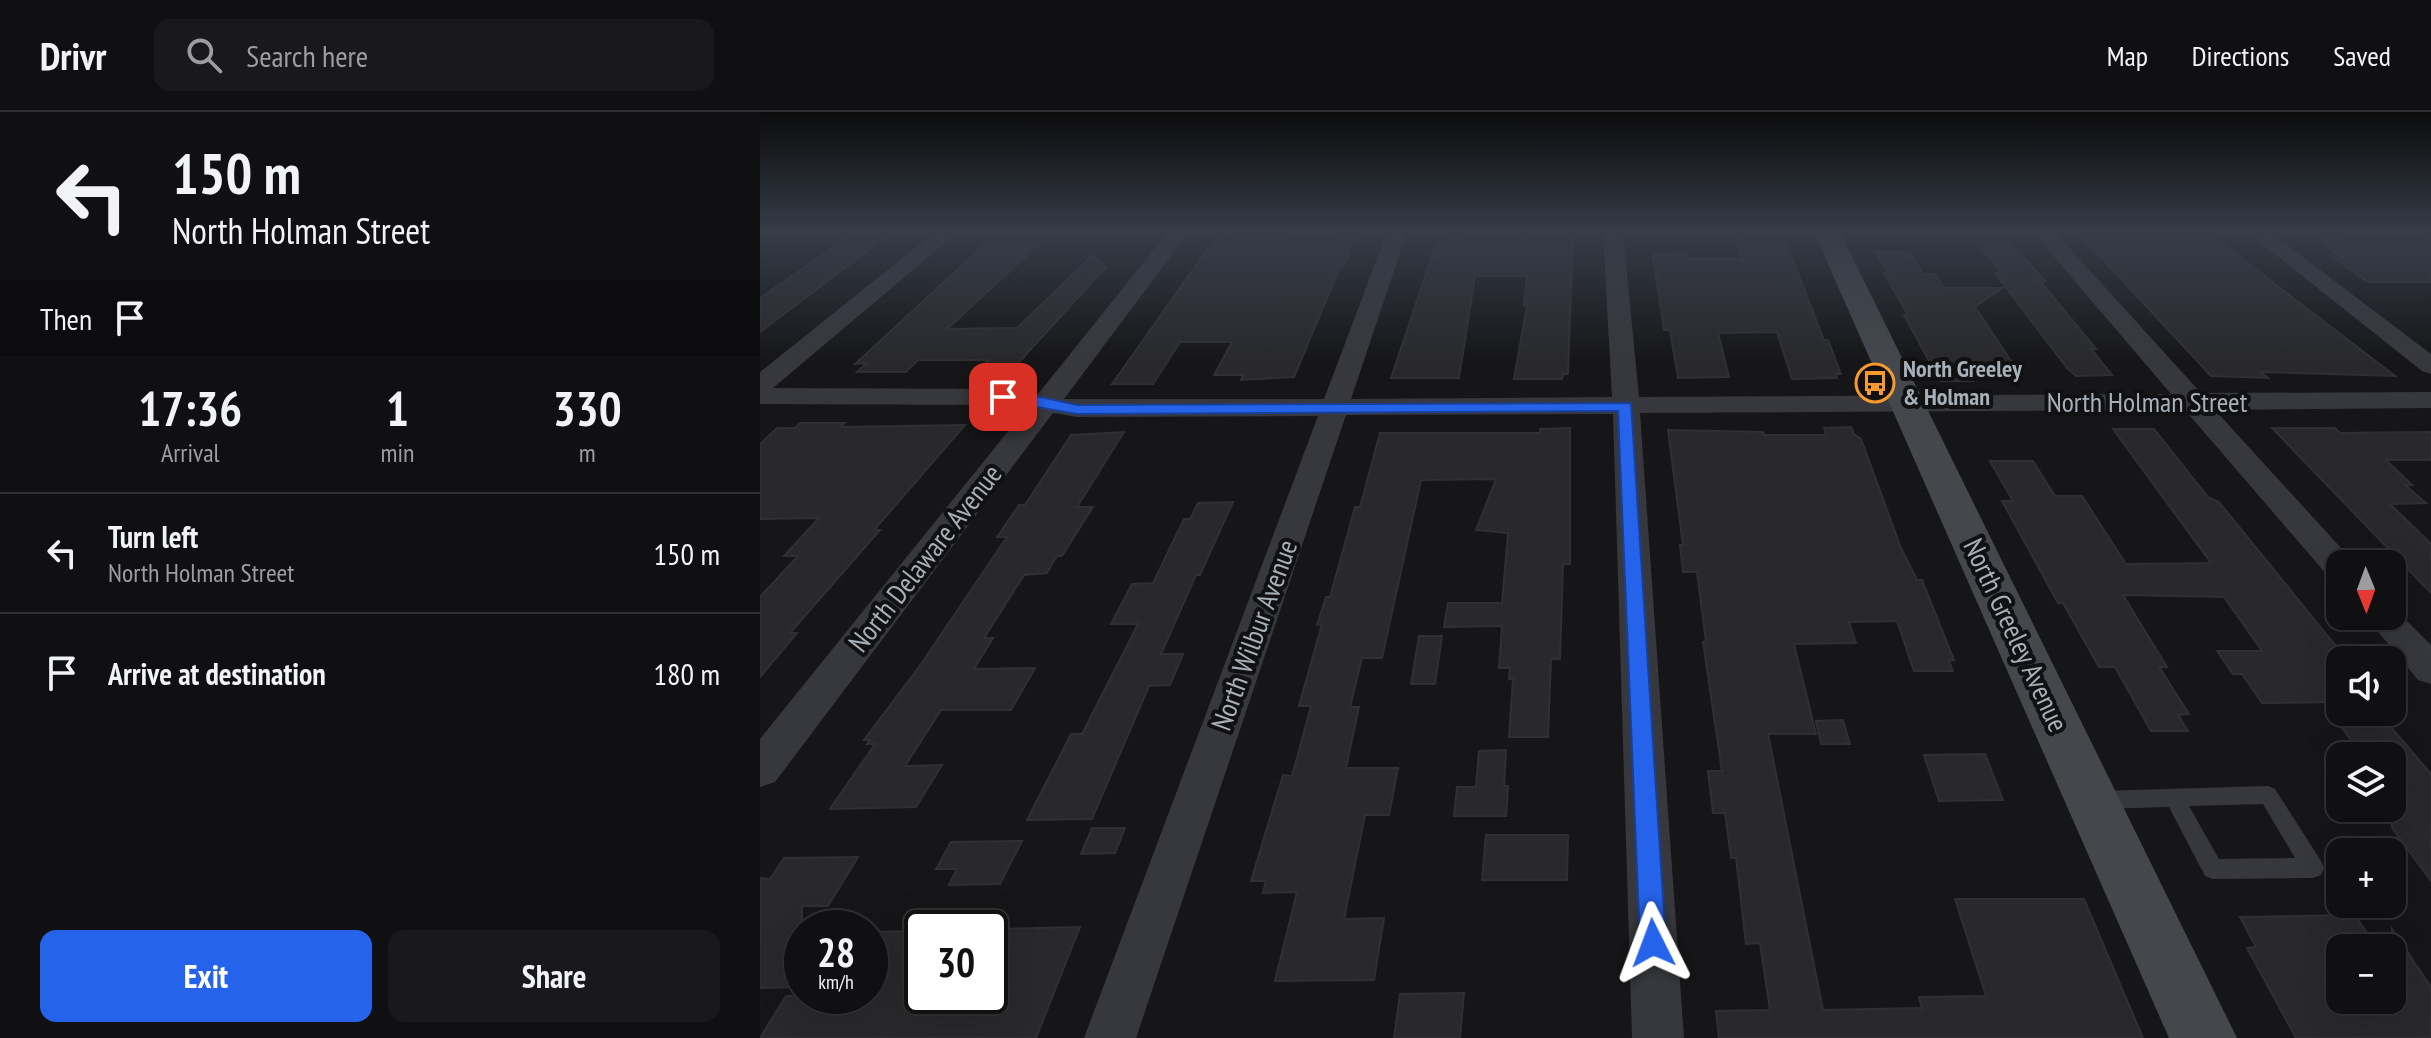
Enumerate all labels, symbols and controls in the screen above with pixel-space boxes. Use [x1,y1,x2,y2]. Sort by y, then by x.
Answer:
search box [154,19,714,91]
text: Drivr [40,31,106,80]
icon: search [182,33,226,77]
text: Search here [246,36,368,75]
text: Map [2107,37,2148,74]
text: Directions [2192,37,2289,74]
text: Saved [2333,37,2391,74]
text: 150 m [172,137,301,209]
icon: left [40,144,144,248]
text: North Holman Street [172,207,430,254]
icon: arrive [108,296,152,340]
text: Then [40,299,92,338]
place label: North Greeley & Holman [1903,353,2022,412]
bus stop icon: North Greeley & Holman [1854,362,1896,404]
pin [969,363,1037,431]
icon: arrive [981,375,1025,419]
text: 17:36 [138,377,242,439]
text: 1 [386,377,409,439]
text: 330 [553,377,622,439]
street label: North Holman Street [2047,383,2248,420]
text: Arrival [161,436,220,469]
text: min [380,436,414,469]
text: m [579,436,596,469]
street label: North Delaware Avenue [840,456,1009,659]
text: Turn left [108,517,198,556]
icon: left [40,531,84,575]
street label: North Greeley Avenue [1955,532,2077,737]
text: 150 m [654,534,720,573]
street label: North Wilbur Avenue [1202,534,1305,735]
north arrow [2326,550,2406,630]
map controls [2326,550,2406,1014]
text: North Holman Street [108,556,294,589]
button: sound [2326,646,2406,726]
icon: arrive [40,651,84,695]
text: Arrive at destination [108,654,326,693]
text: 180 m [654,654,720,693]
button: layers [2326,742,2406,822]
button: + [2326,838,2406,918]
position arrow [1611,901,1695,985]
speed limit sign: 30 [904,910,1008,1014]
text: 28 [817,926,855,978]
button: Exit [40,930,372,1022]
button: Share [388,930,720,1022]
button: − [2326,934,2406,1014]
text: km/h [818,969,854,995]

